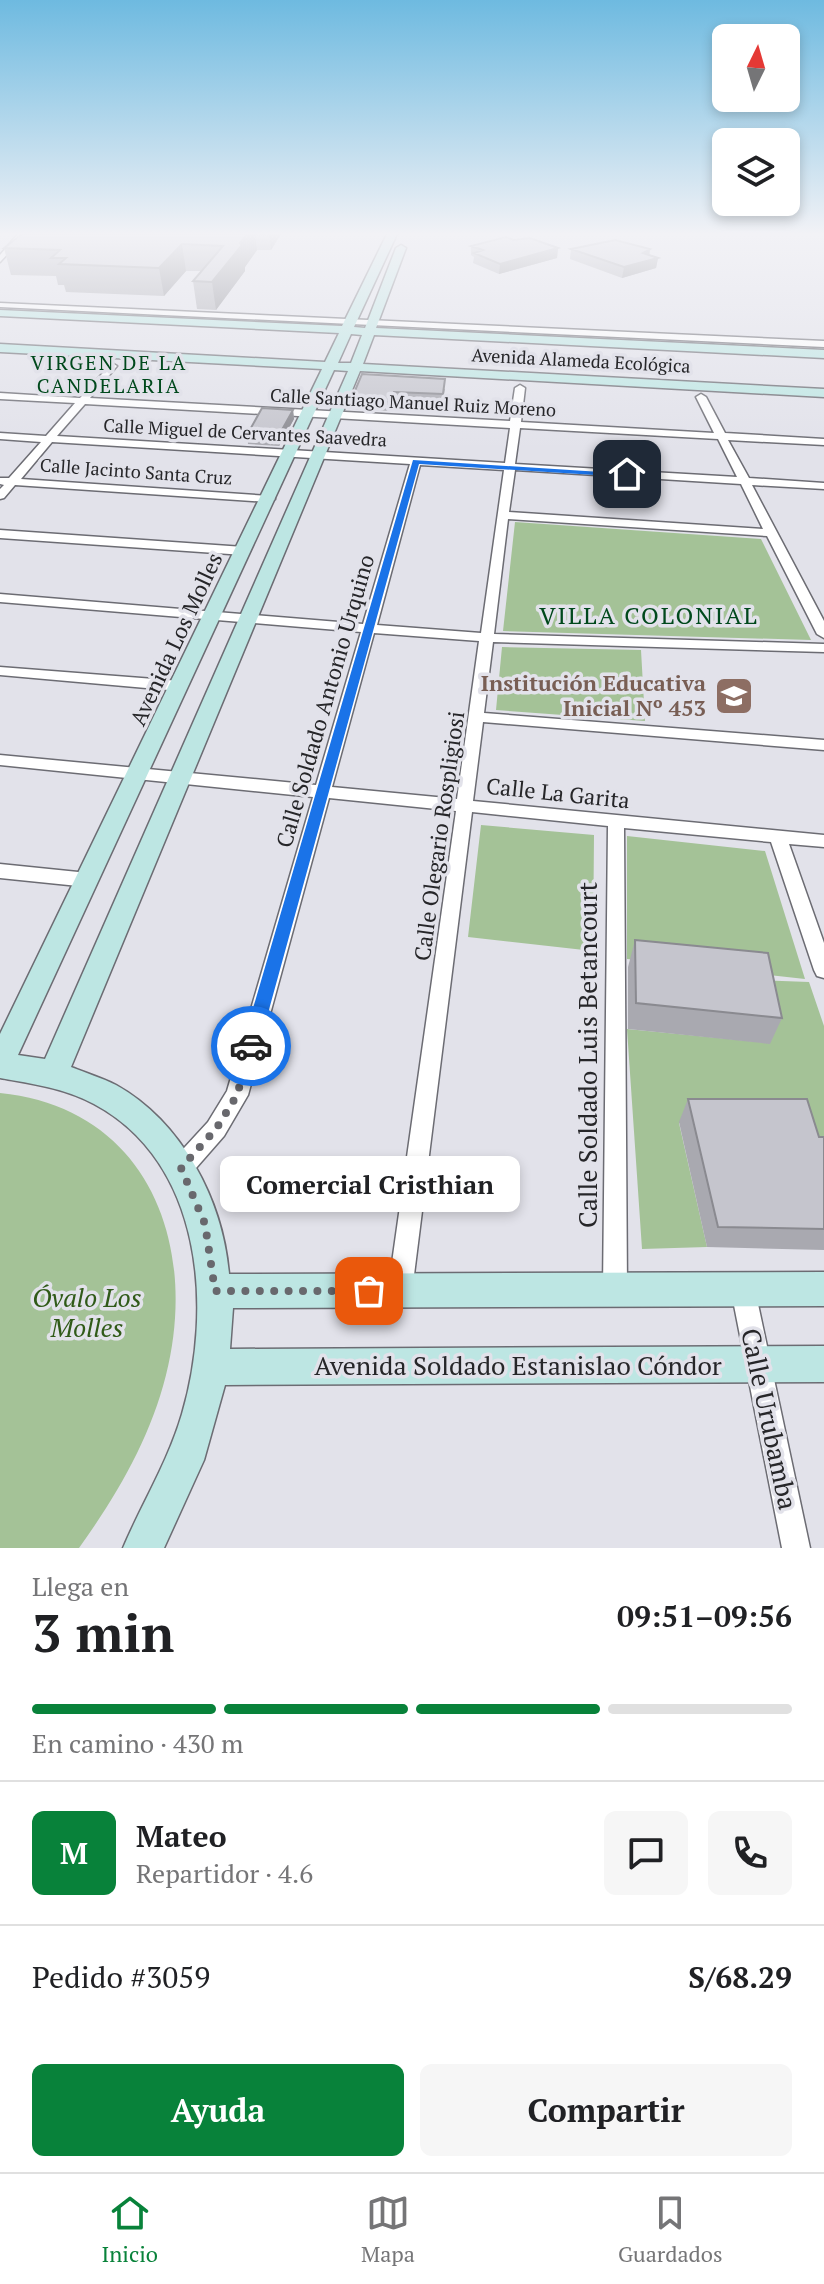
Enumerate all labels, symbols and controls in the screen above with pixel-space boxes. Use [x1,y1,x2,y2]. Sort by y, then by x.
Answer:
north arrow [712,24,800,112]
map controls [712,24,800,216]
button: layers [712,128,800,216]
street label: Avenida Alameda Ecológica [471,342,691,378]
district label: VIRGEN DE LA CANDELARIA [30,349,188,399]
street label: Calle Santiago Manuel Ruiz Moreno [269,383,557,421]
street label: Calle Miguel de Cervantes Saavedra [103,413,387,451]
pin [593,440,661,508]
street label: Calle Jacinto Santa Cruz [39,452,233,490]
icon: home [605,452,649,496]
street label: Avenida Los Molles [123,548,228,730]
street label: Calle Soldado Antonio Urquino [269,551,380,851]
district label: VILLA COLONIAL [539,599,759,631]
place label: Institución Educativa Inicial Nº 453 [481,668,706,722]
school or university icon: Institución Educativa Inicial Nº 453 [713,675,755,717]
street label: Calle Olegario Rospligiosi [407,709,470,963]
street label: Calle La Garita [485,771,631,814]
street label: Calle Soldado Luis Betancourt [570,882,604,1228]
courier [211,1006,291,1086]
icon: car [229,1024,273,1068]
callout: Comercial Cristhian [219,1155,519,1211]
text: Comercial Cristhian [246,1167,494,1201]
pin [335,1257,403,1325]
icon: bag [347,1269,391,1313]
park label: Óvalo Los Molles [32,1280,142,1344]
street label: Calle Urubamba [734,1325,806,1512]
street label: Avenida Soldado Estanislao Cóndor [314,1348,722,1382]
text: Llega en [32,1569,129,1603]
text: 09:51–09:56 [617,1596,792,1636]
text: 3 min [32,1598,174,1667]
text: En camino · 430 m [32,1726,243,1760]
button: chat [604,1811,688,1895]
button: phone [708,1811,792,1895]
text: Mateo [136,1816,227,1856]
text: M [60,1833,88,1873]
text: Repartidor · 4.6 [136,1856,313,1890]
text: Pedido #3059 [32,1957,210,1997]
text: S/68.29 [688,1957,792,1997]
button: Ayuda [32,2064,404,2156]
button: Compartir [420,2064,792,2156]
tab: Inicio [102,2191,158,2268]
tab: Mapa [361,2191,415,2268]
tab: Guardados [618,2191,722,2268]

